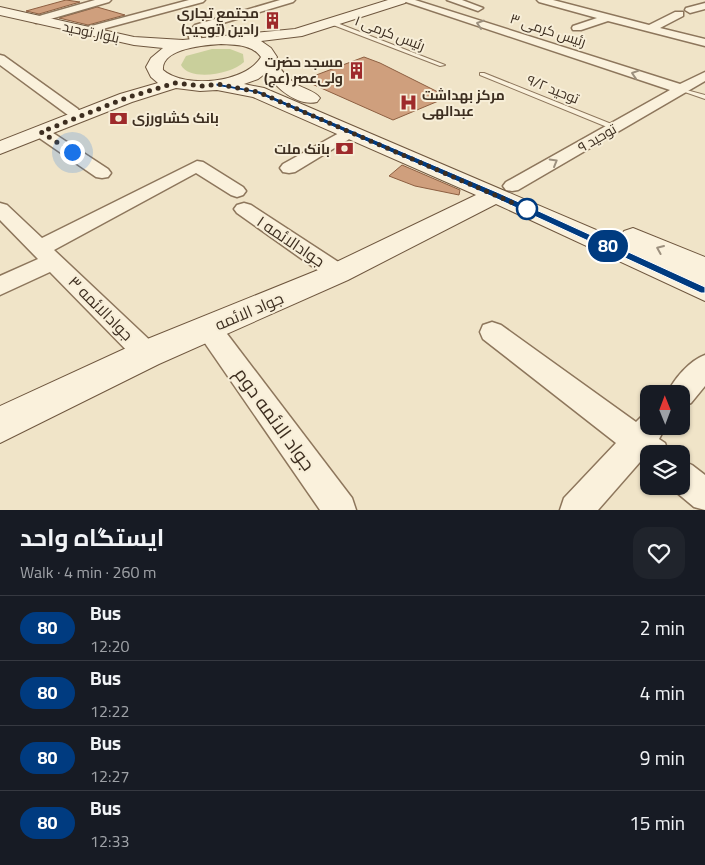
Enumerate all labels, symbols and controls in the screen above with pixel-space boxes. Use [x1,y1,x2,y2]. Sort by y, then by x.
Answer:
place label: مجتمع تجاری رادین (توحید) [177,0,259,42]
street label: رئیس کرمی ۳ [506,5,590,55]
street label: رئیس کرمی ۱ [351,8,429,58]
building icon: مجتمع تجاری رادین (توحید) [263,11,283,31]
street label: بلوار توحید [60,13,122,51]
one-way arrow [477,20,485,30]
place label: مسجد حضرت ولی‌عصر (عج) [264,49,343,91]
building icon: مسجد حضرت ولی‌عصر (عج) [347,60,367,80]
street label: توحید ۹/۲ [523,67,583,111]
one-way arrow [631,70,640,80]
place label: مرکز بهداشت عبدالهی [422,82,505,124]
hospital icon: مرکز بهداشت عبدالهی [398,93,418,113]
place label: بانک کشاورزی [132,105,219,131]
bank icon: بانک کشاورزی [108,108,128,128]
street label: توحید ۹ [572,116,622,160]
place label: بانک ملت [274,136,330,162]
bank icon: بانک ملت [334,139,354,159]
your location [60,140,85,165]
one-way arrow [549,159,558,169]
unlabelled marker [516,198,538,220]
street label: جوادالائمه ۱ [250,207,332,275]
text: 80 [598,229,618,262]
line badge: 80 [586,230,630,262]
one-way arrow [656,244,665,255]
street label: جوادالائمه ۳ [61,268,141,348]
street label: جواد الائمه [210,283,288,339]
street label: جواد الائمه دوم [225,359,325,479]
north arrow [640,385,690,435]
map controls [640,385,690,495]
button: layers [640,445,690,495]
text: ایستگاه واحد [20,515,164,560]
button: heart [633,527,685,579]
text: Walk · 4 min · 260 m [20,557,156,587]
text: Bus [90,595,121,631]
text: 2 min [640,610,685,646]
text: 80 [37,611,58,644]
text: 12:20 [90,631,129,661]
text: Bus [90,660,121,696]
text: 4 min [640,675,685,711]
text: 80 [37,676,58,709]
text: 12:22 [90,696,129,726]
text: Bus [90,725,121,761]
text: 9 min [640,740,685,776]
text: 80 [37,741,58,774]
text: 12:27 [90,761,129,791]
text: Bus [90,790,121,826]
text: 15 min [629,805,685,841]
text: 80 [37,806,58,839]
text: 12:33 [90,826,129,856]

